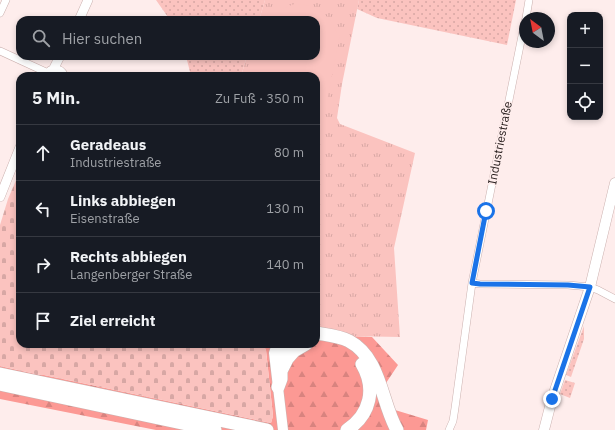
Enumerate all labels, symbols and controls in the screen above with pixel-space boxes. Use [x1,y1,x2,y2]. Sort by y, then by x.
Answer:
north arrow [519,12,555,48]
map controls [567,12,603,120]
button: + [567,12,603,48]
search box [16,16,320,60]
icon: search [30,27,52,49]
text: Hier suchen [62,29,142,48]
button: − [567,48,603,84]
button: locate [567,84,603,120]
text: 5 Min. [32,87,80,109]
text: Zu Fuß · 350 m [215,90,304,107]
street label: Industriestraße [484,100,515,186]
text: Geradeaus [70,135,146,154]
icon: ahead [32,142,54,164]
text: 80 m [274,144,304,161]
text: Industriestraße [70,154,161,171]
text: Links abbiegen [70,191,176,210]
icon: left [32,198,54,220]
text: 130 m [266,200,304,217]
route start [477,202,495,220]
text: Eisenstraße [70,210,140,227]
text: Rechts abbiegen [70,247,187,266]
icon: right [32,254,54,276]
text: 140 m [266,256,304,273]
text: Langenberger Straße [70,266,192,283]
icon: arrive [32,310,54,332]
text: Ziel erreicht [70,311,156,330]
route end [543,390,561,408]

